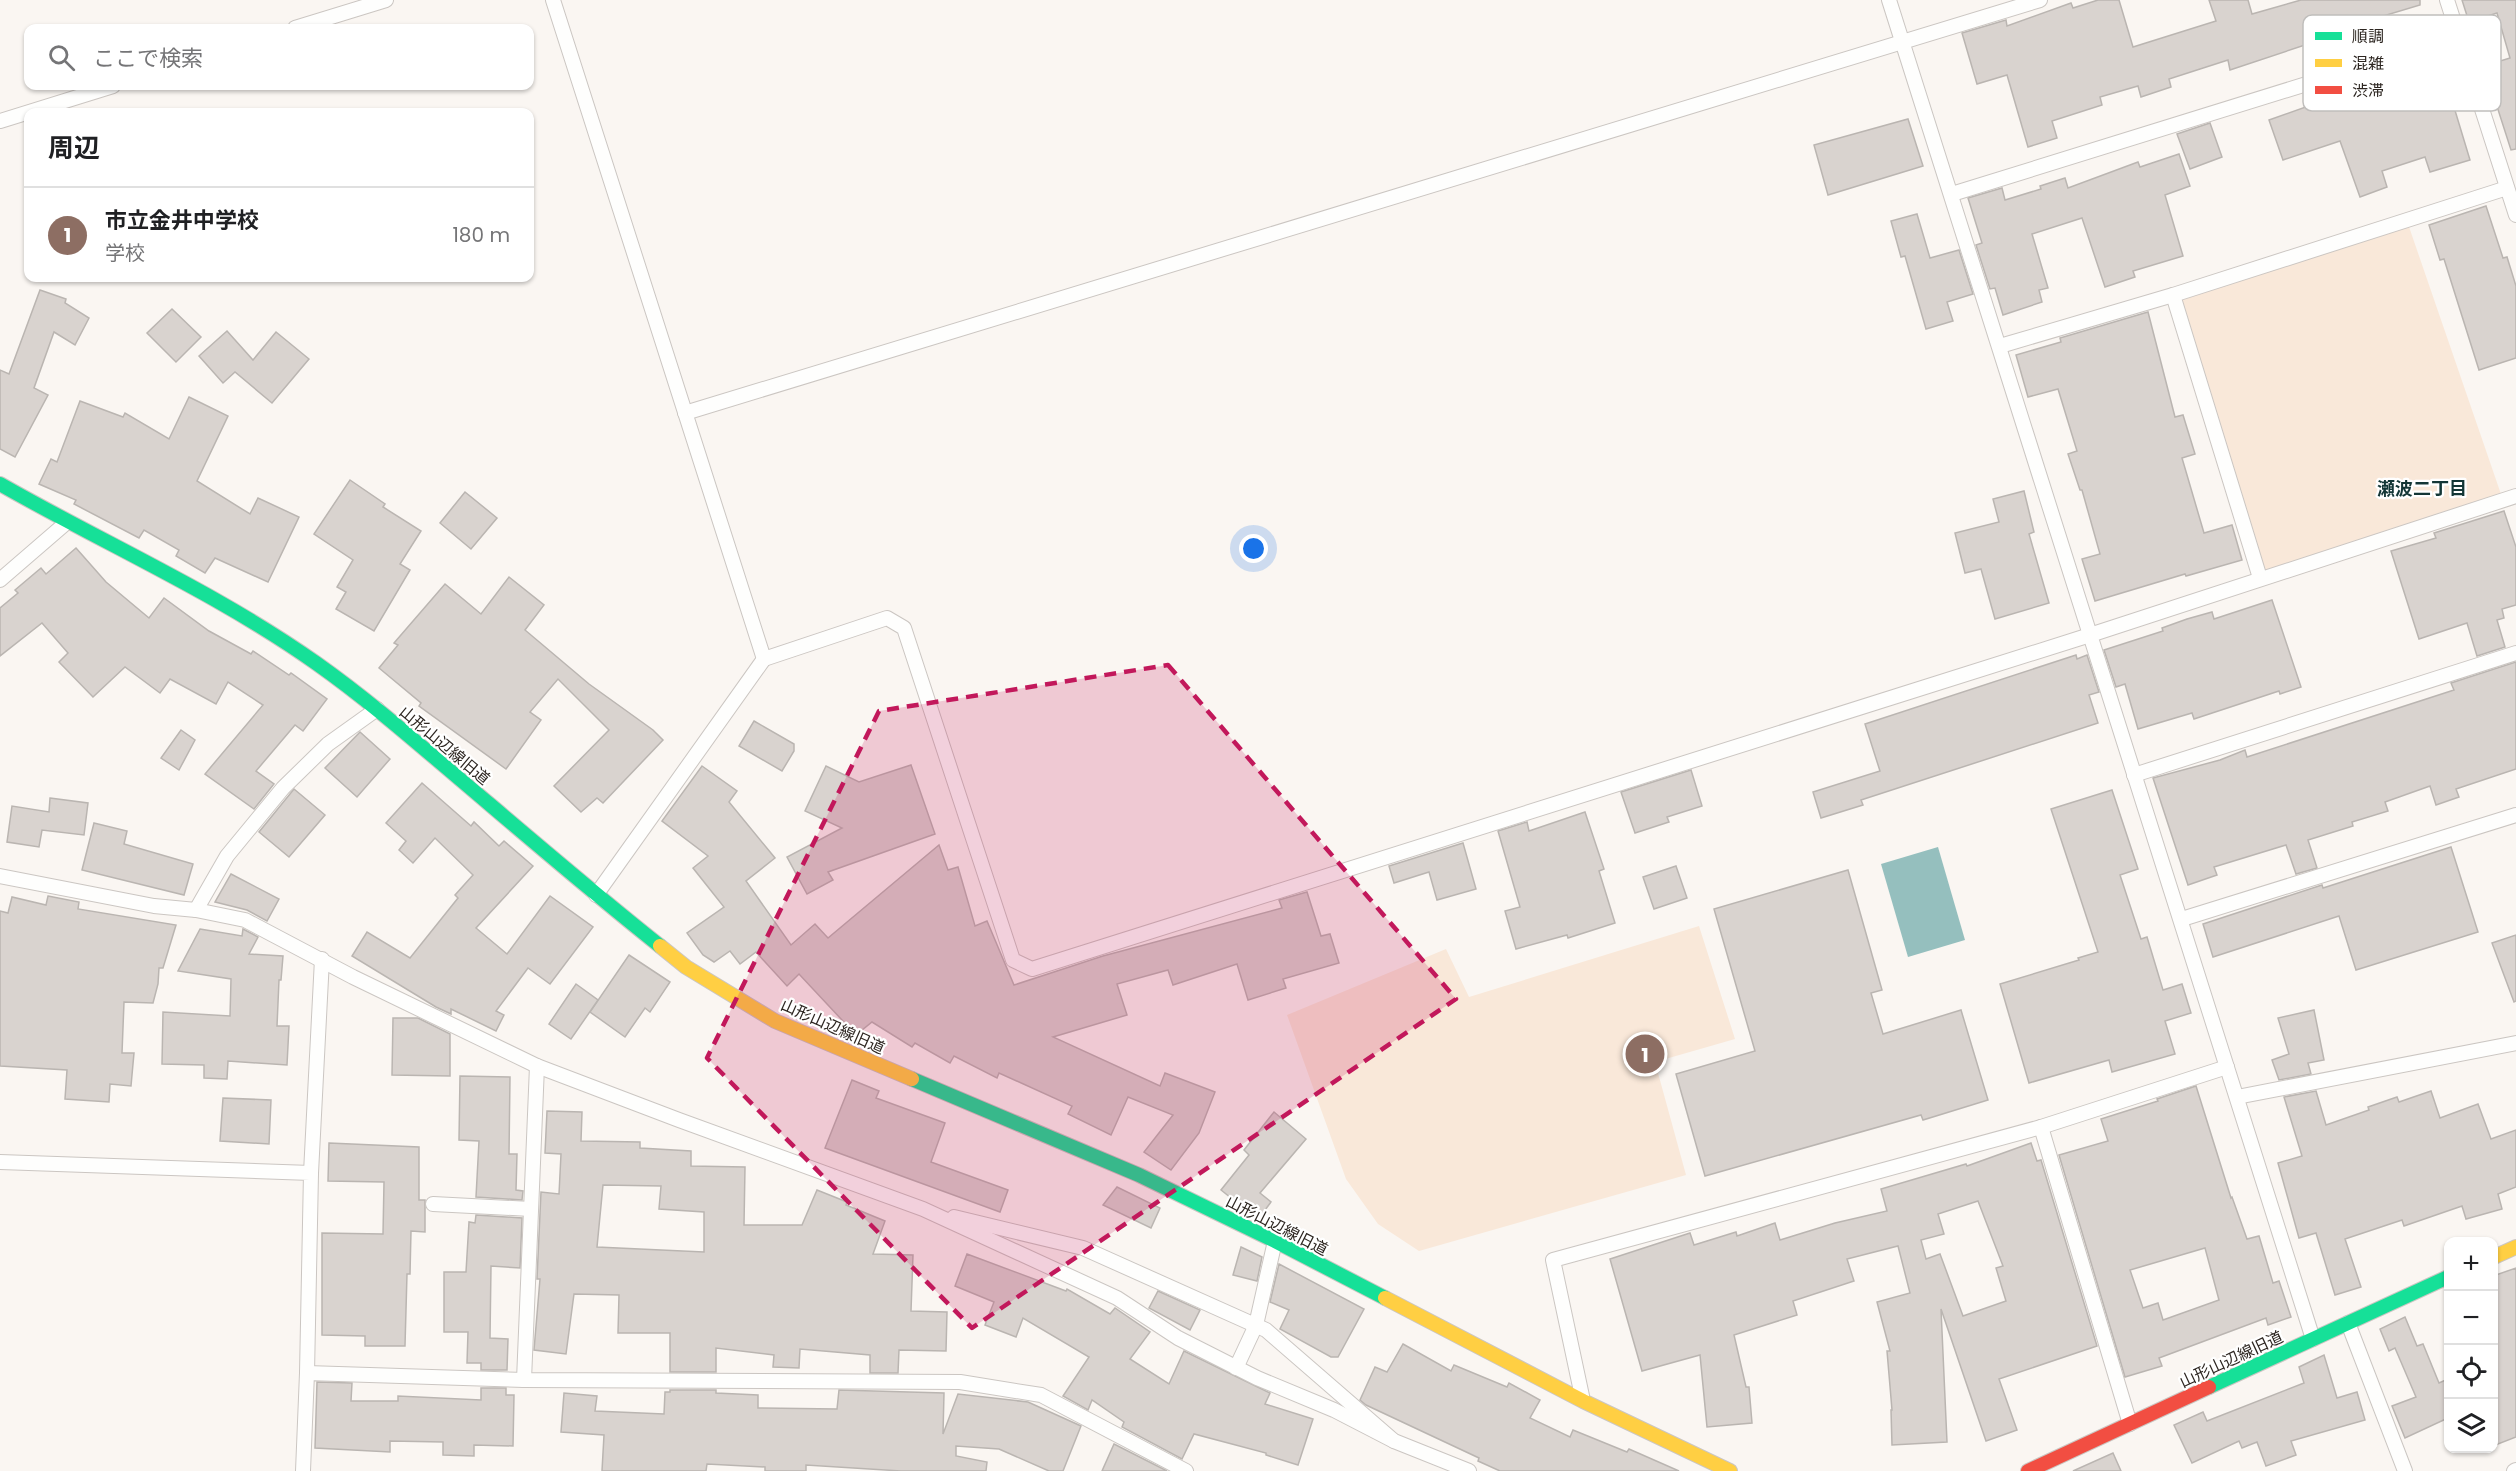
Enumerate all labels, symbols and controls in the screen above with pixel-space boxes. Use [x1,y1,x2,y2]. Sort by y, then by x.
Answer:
legend [2303,15,2501,111]
search box [24,24,534,90]
text: 順調 [2352,25,2384,48]
icon: search [45,41,78,74]
text: ここで検索 [93,43,203,74]
text: 混雑 [2352,52,2384,75]
text: 渋滞 [2352,79,2384,102]
text: 周辺 [48,130,100,166]
text: 市立金井中学校 [105,205,259,236]
text: 1 [64,221,71,249]
text: 180 m [452,221,510,249]
text: 学校 [105,239,145,267]
district label: 瀬波二丁目 [2377,476,2467,501]
your location [1239,534,1268,563]
street label: 山形山辺線旧道 [394,701,495,790]
street label: 山形山辺線旧道 [777,993,889,1060]
pin: 1 [1626,1032,1664,1076]
street label: 山形山辺線旧道 [1222,1190,1332,1261]
map controls [2444,1237,2498,1453]
button: + [2444,1237,2498,1291]
button: − [2444,1291,2498,1345]
street label: 山形山辺線旧道 [2176,1325,2287,1394]
button: locate [2444,1345,2498,1399]
button: layers [2444,1399,2498,1453]

